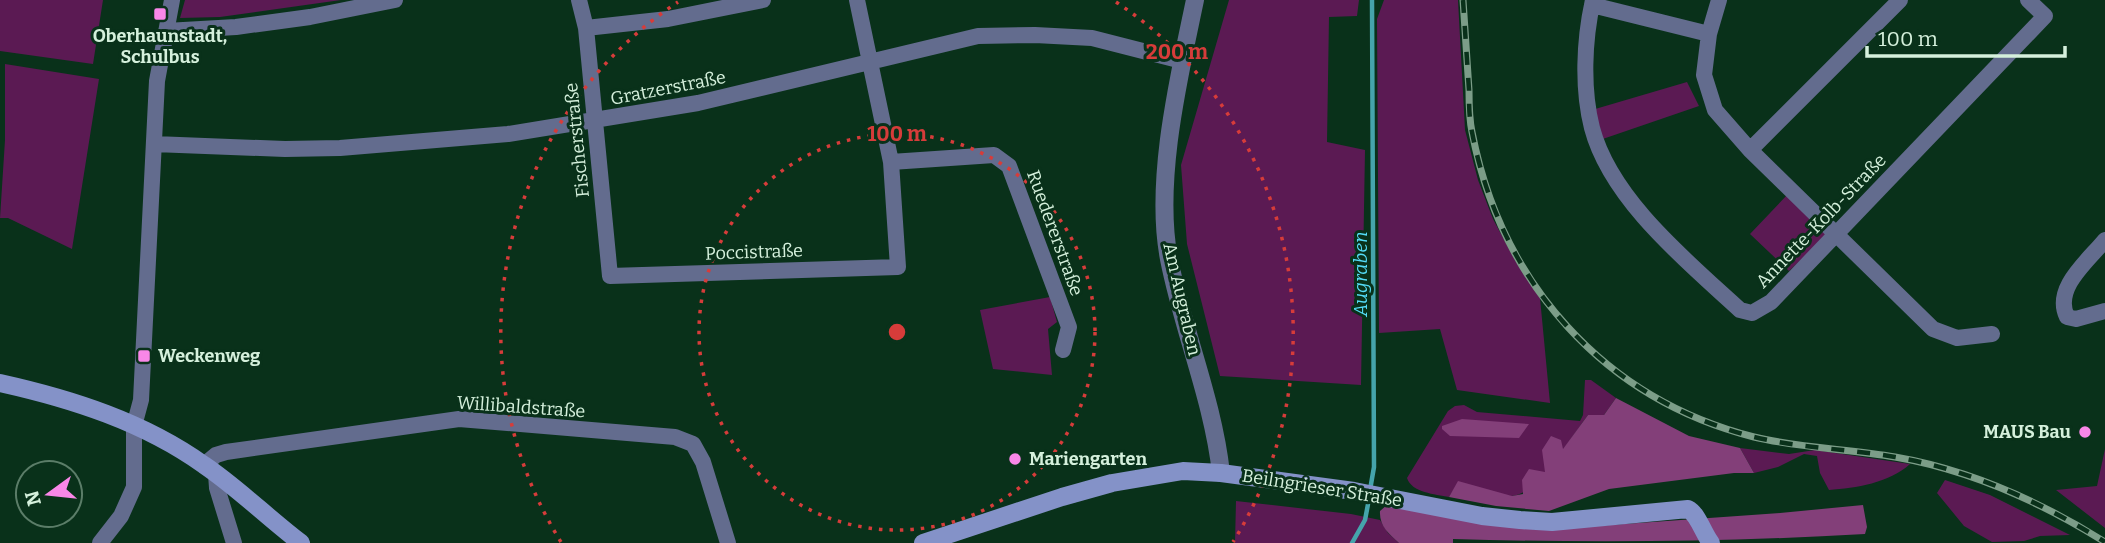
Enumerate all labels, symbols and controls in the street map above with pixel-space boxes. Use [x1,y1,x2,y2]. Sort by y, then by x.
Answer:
marker: Oberhaunstadt, Schulbus [152,6,168,22]
scale bar [1867,14,2065,58]
place label: Oberhaunstadt, Schulbus [93,25,227,68]
text: 100 m [1878,26,1938,52]
text: 200 m [1146,39,1208,65]
street label: Gratzerstraße [608,66,728,110]
street label: Fischerstraße [560,82,594,198]
text: 100 m [867,121,927,147]
street label: Annette-Kolb-Straße [1751,149,1891,293]
street label: Ruedererstraße [1022,167,1088,299]
water label: Augraben [1349,231,1372,318]
street label: Poccistraße [705,239,803,265]
street label: Am Augraben [1158,240,1206,358]
centre of rings [885,320,909,344]
place label: Weckenweg [158,345,261,367]
marker: Weckenweg [136,348,152,364]
street label: Willibaldstraße [456,392,586,422]
place label: MAUS Bau [1983,421,2072,443]
marker: MAUS Bau [2077,424,2093,440]
place label: Mariengarten [1029,448,1147,470]
marker: Mariengarten [1007,451,1023,467]
north arrow [14,459,84,529]
street label: Beilngrieser Straße [1240,464,1404,512]
text: N [20,488,46,508]

